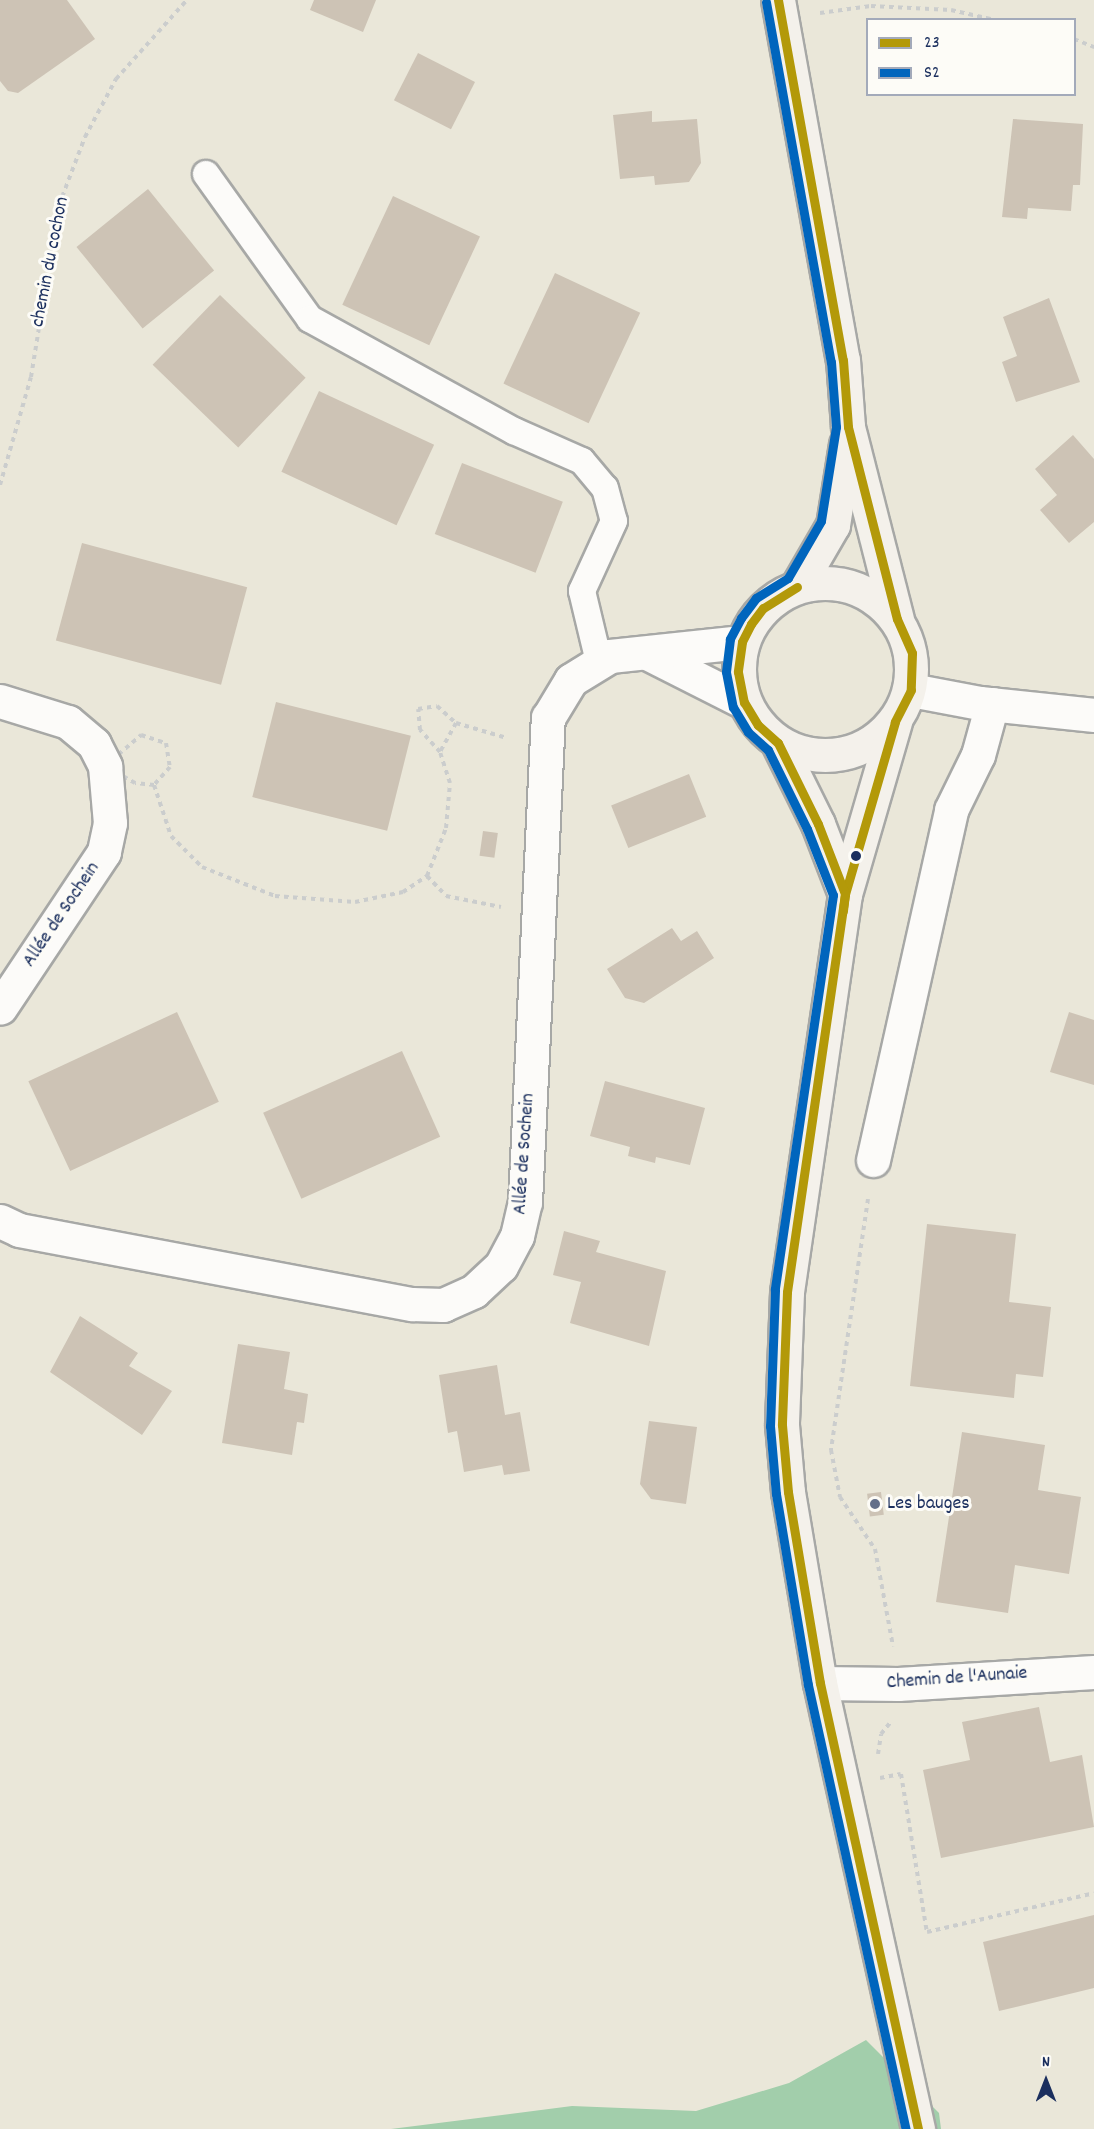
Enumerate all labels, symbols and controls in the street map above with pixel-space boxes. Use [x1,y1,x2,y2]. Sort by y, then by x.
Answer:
legend [866,18,1076,96]
text: 23 [924,31,940,56]
text: S2 [924,61,940,86]
street label: chemin du cochon [27,195,75,329]
unlabelled marker [850,850,862,862]
street label: Allée de Sochein [18,858,106,972]
street label: Allée de Sochein [509,1092,541,1216]
place label: Les bauges [887,1492,970,1516]
marker: Les bauges [868,1497,882,1511]
street label: Chemin de l'Aunaie [886,1662,1028,1696]
north arrow [1016,2051,1076,2111]
text: N [1042,2051,1050,2074]

